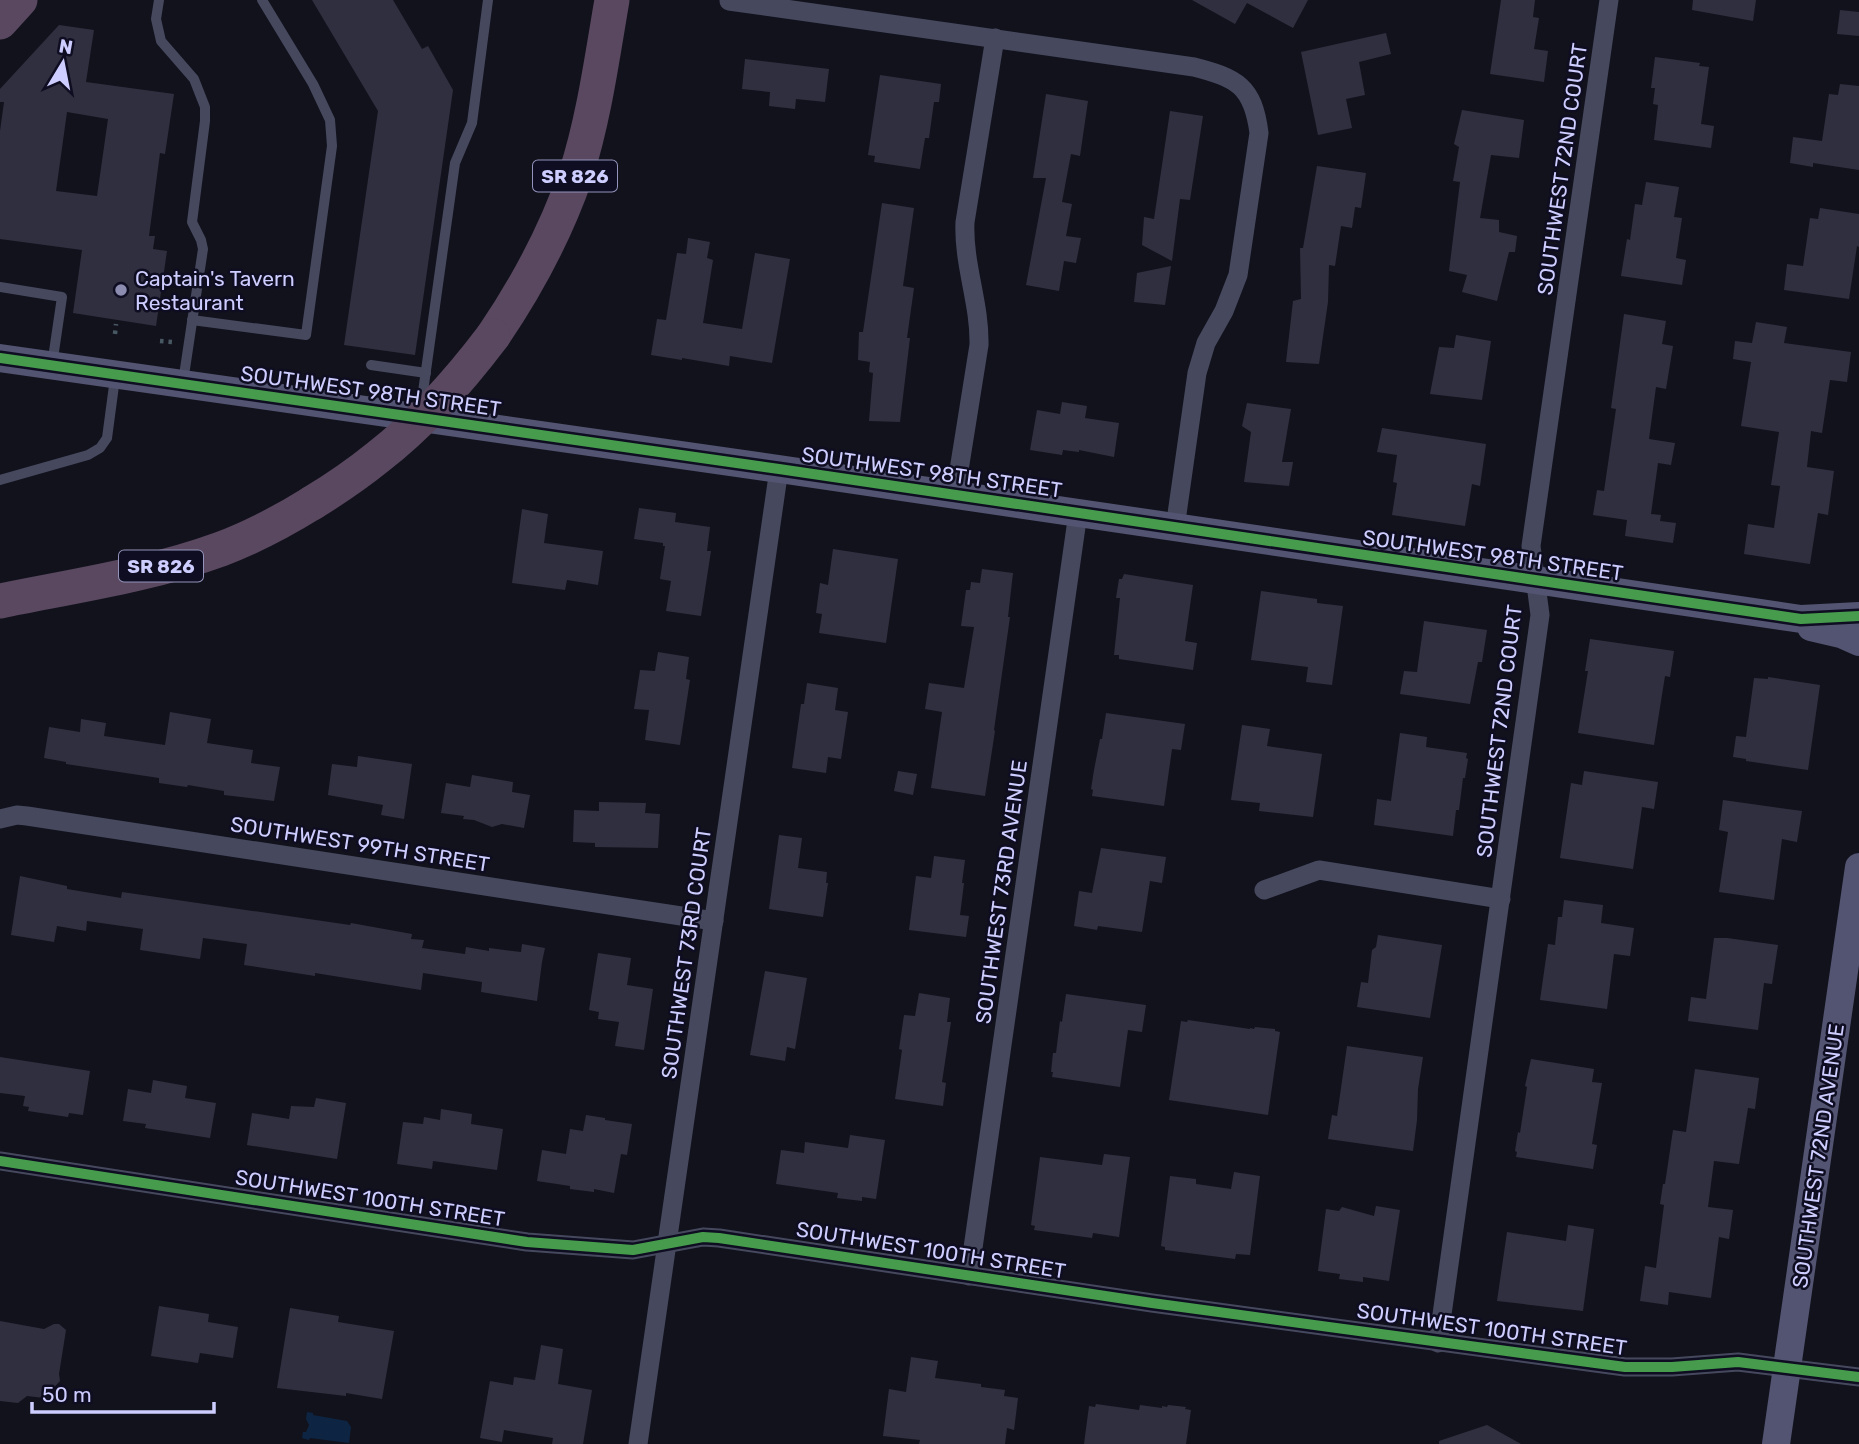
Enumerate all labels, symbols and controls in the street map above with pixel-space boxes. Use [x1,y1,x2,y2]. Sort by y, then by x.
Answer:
north arrow [28,28,98,98]
text: N [57,34,75,59]
street label: SOUTHWEST 72ND COURT [1532,41,1592,297]
road number: SR 826 [533,160,617,192]
place label: Captain's Tavern Restaurant [135,266,295,315]
marker: Captain's Tavern Restaurant [113,282,129,298]
street label: SOUTHWEST 98TH STREET [239,360,503,422]
street label: SOUTHWEST 98TH STREET [800,441,1064,503]
street label: SOUTHWEST 98TH STREET [1361,524,1625,586]
road number: SR 826 [119,551,203,582]
street label: SOUTHWEST 72ND COURT [1471,603,1527,859]
street label: SOUTHWEST 73RD AVENUE [970,758,1032,1026]
street label: SOUTHWEST 99TH STREET [229,811,491,877]
street label: SOUTHWEST 73RD COURT [656,826,716,1080]
street label: SOUTHWEST 72ND AVENUE [1787,1022,1849,1290]
street label: SOUTHWEST 100TH STREET [233,1164,507,1232]
street label: SOUTHWEST 100TH STREET [794,1216,1068,1284]
street label: SOUTHWEST 100TH STREET [1355,1298,1629,1360]
scale bar [32,1370,214,1414]
text: 50 m [42,1382,92,1407]

